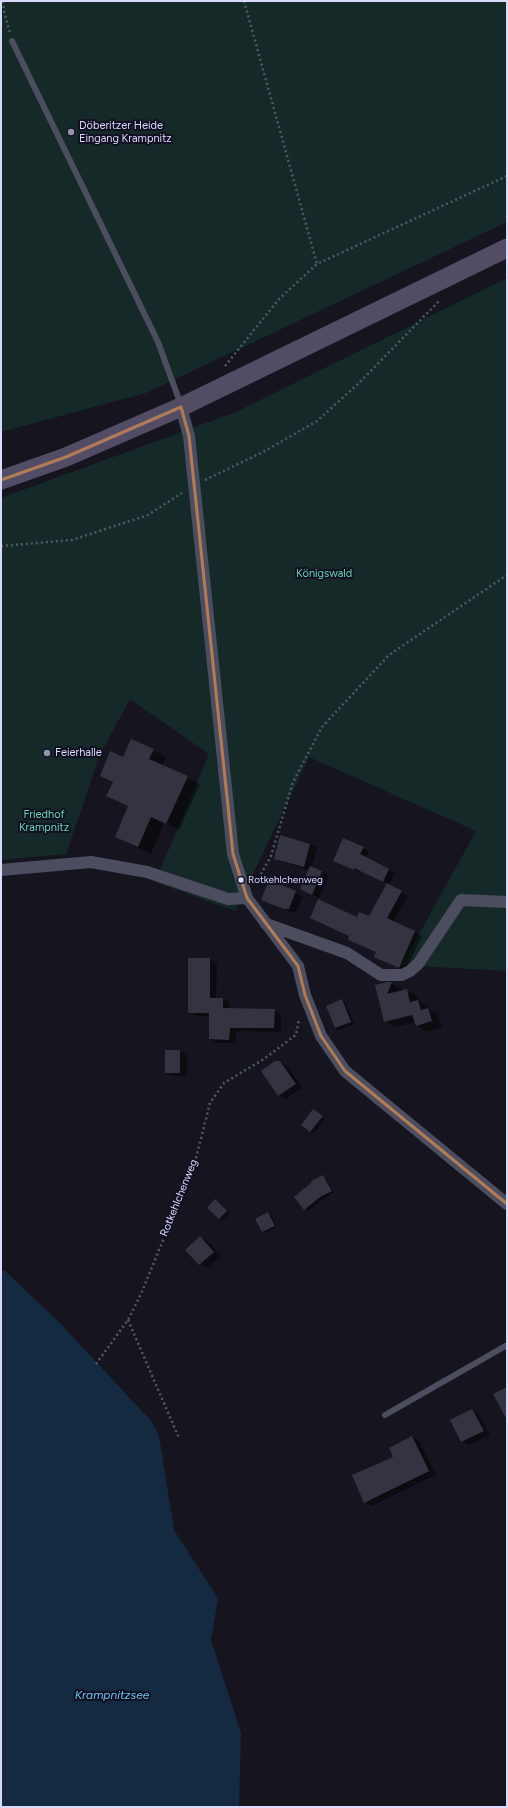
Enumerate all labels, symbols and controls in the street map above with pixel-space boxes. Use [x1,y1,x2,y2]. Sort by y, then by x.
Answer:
place label: Döberitzer Heide Eingang Krampnitz [79,119,172,145]
marker: Döberitzer Heide Eingang Krampnitz [66,127,76,137]
park label: Königswald [296,567,352,581]
place label: Feierhalle [55,746,102,760]
marker: Feierhalle [42,748,52,758]
park label: Friedhof Krampnitz [19,808,69,834]
place label: Rotkehlchenweg [248,874,323,886]
marker: Rotkehlchenweg [236,875,246,885]
street label: Rotkehlchenweg [157,1157,201,1239]
water label: Krampnitzsee [75,1688,149,1702]

